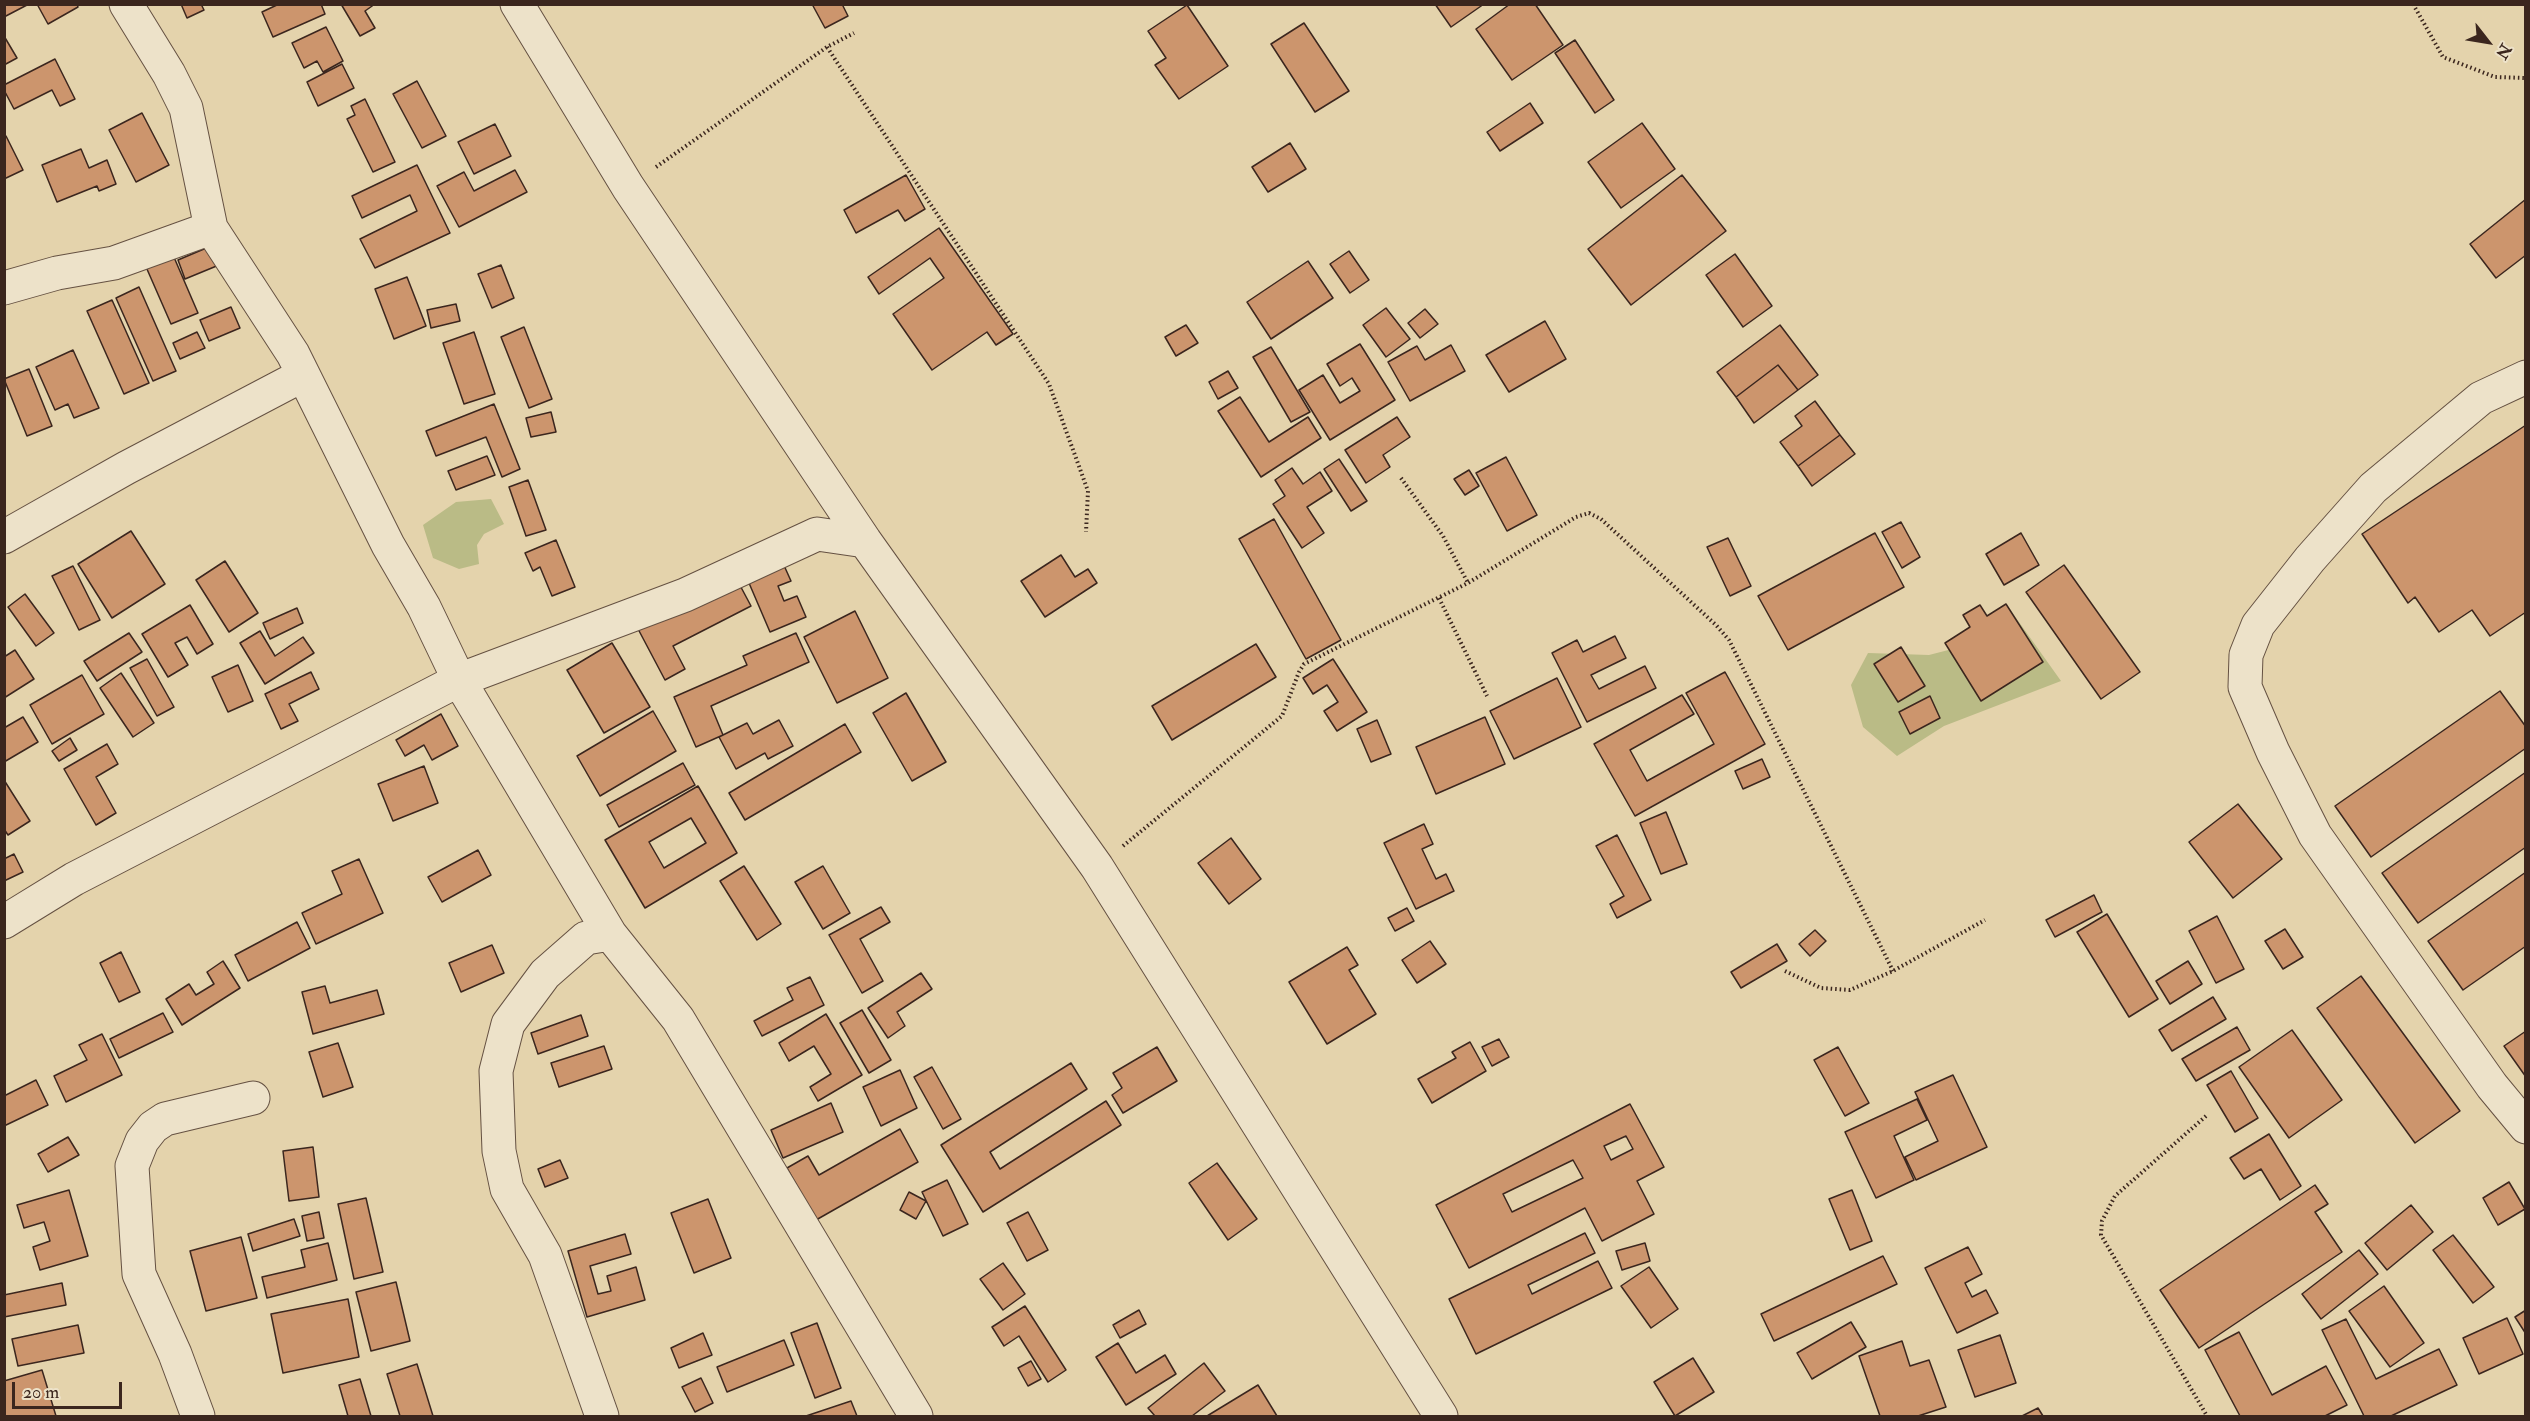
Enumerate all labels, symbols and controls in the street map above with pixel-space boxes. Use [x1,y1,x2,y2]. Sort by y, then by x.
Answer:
north arrow [2458,12,2518,72]
text: N [2491,40,2516,63]
scale bar [15,1370,124,1408]
text: 20 m [23,1381,59,1404]

